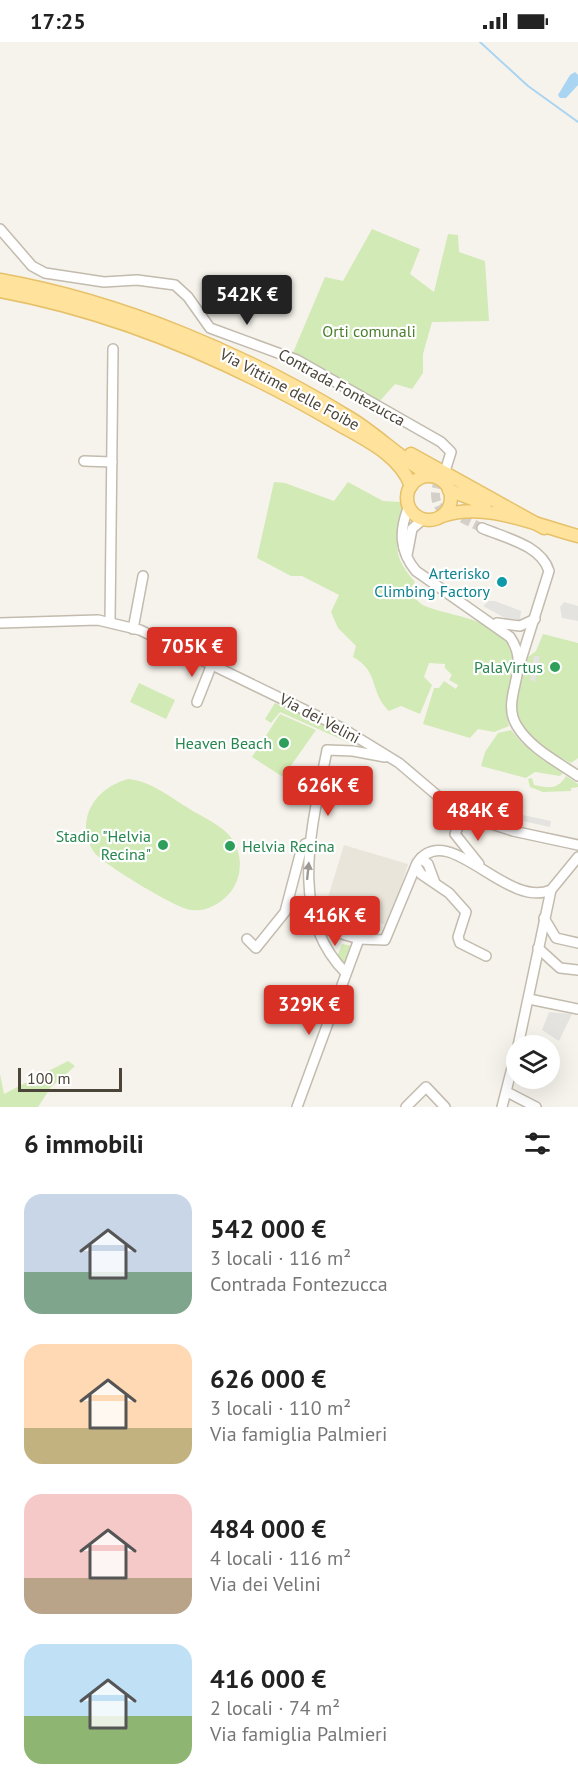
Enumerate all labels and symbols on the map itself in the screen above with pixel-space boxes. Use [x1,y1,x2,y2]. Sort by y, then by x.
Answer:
pin: 542K € [198,275,296,326]
park label: Orti comunali [322,321,416,341]
street label: Via Vittime delle Foibe [216,343,363,434]
street label: Contrada Fontezucca [275,344,409,430]
place label: Arterisko Climbing Factory [374,563,491,601]
marker: Arterisko Climbing Factory [495,575,509,589]
pin: 705K € [143,627,241,678]
place label: PalaVirtus [474,657,543,677]
marker: PalaVirtus [548,660,562,674]
street label: Via dei Velini [275,688,364,748]
place label: Heaven Beach [175,733,272,753]
marker: Heaven Beach [277,736,291,750]
pin: 626K € [279,766,377,817]
pin: 484K € [429,791,527,842]
place label: Stadio "Helvia Recina" [56,826,151,864]
place label: Helvia Recina [242,836,335,856]
marker: Stadio "Helvia Recina" [156,838,170,852]
marker: Helvia Recina [223,839,237,853]
one-way arrow [303,861,313,880]
pin: 416K € [286,896,384,947]
pin: 329K € [260,985,358,1036]
scale bar [18,1065,122,1092]

